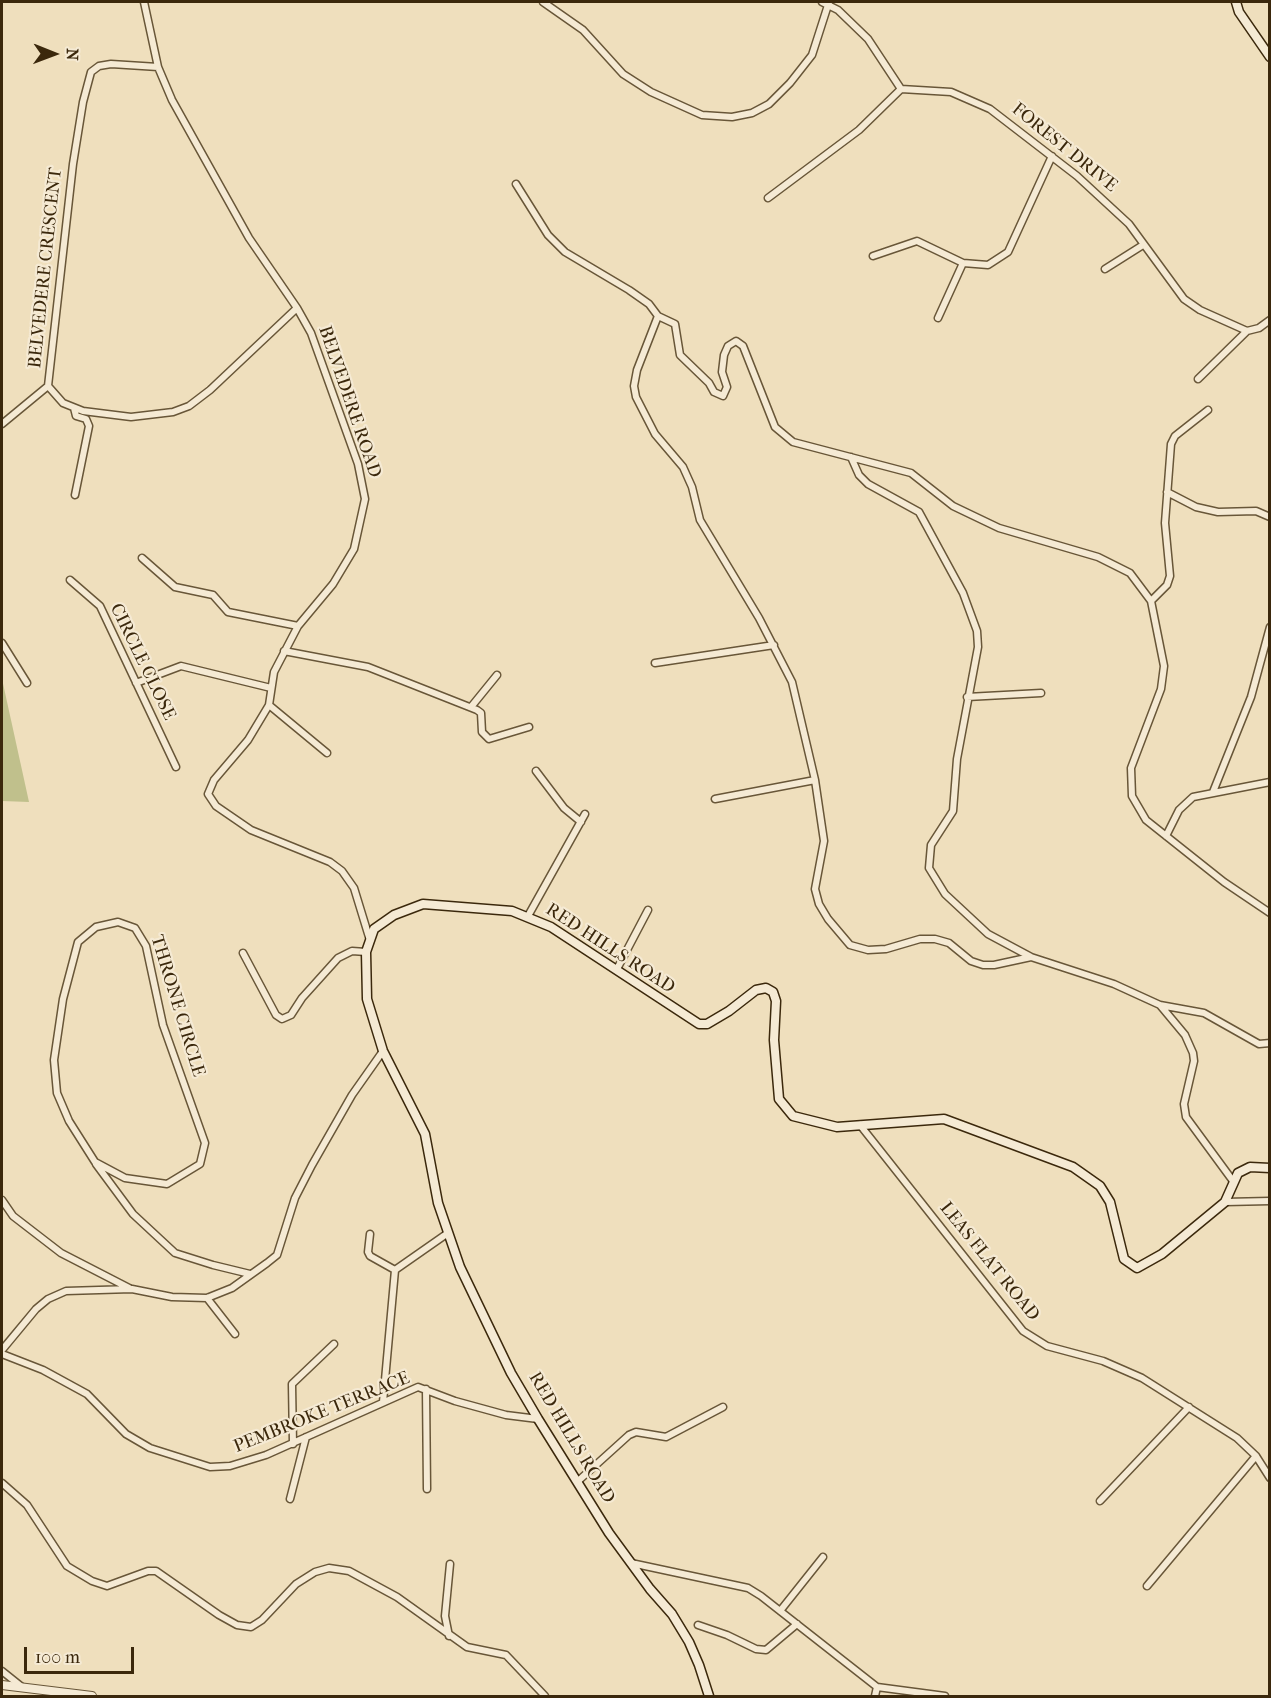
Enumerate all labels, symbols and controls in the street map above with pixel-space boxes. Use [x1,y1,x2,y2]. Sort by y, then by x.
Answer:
north arrow [24,24,84,84]
text: N [63,48,82,61]
street label: FOREST DRIVE [1007,99,1121,197]
street label: BELVEDERE CRESCENT [25,167,67,369]
street label: BELVEDERE ROAD [313,323,385,481]
street label: CIRCLE CLOSE [104,600,180,724]
street label: RED HILLS ROAD [541,899,679,999]
street label: THRONE CIRCLE [145,933,209,1079]
street label: LEAS FLAT ROAD [934,1198,1044,1326]
street label: PEMBROKE TERRACE [231,1368,413,1458]
street label: RED HILLS ROAD [523,1368,619,1508]
scale bar [27,1635,136,1673]
text: 100 m [35,1647,80,1668]

